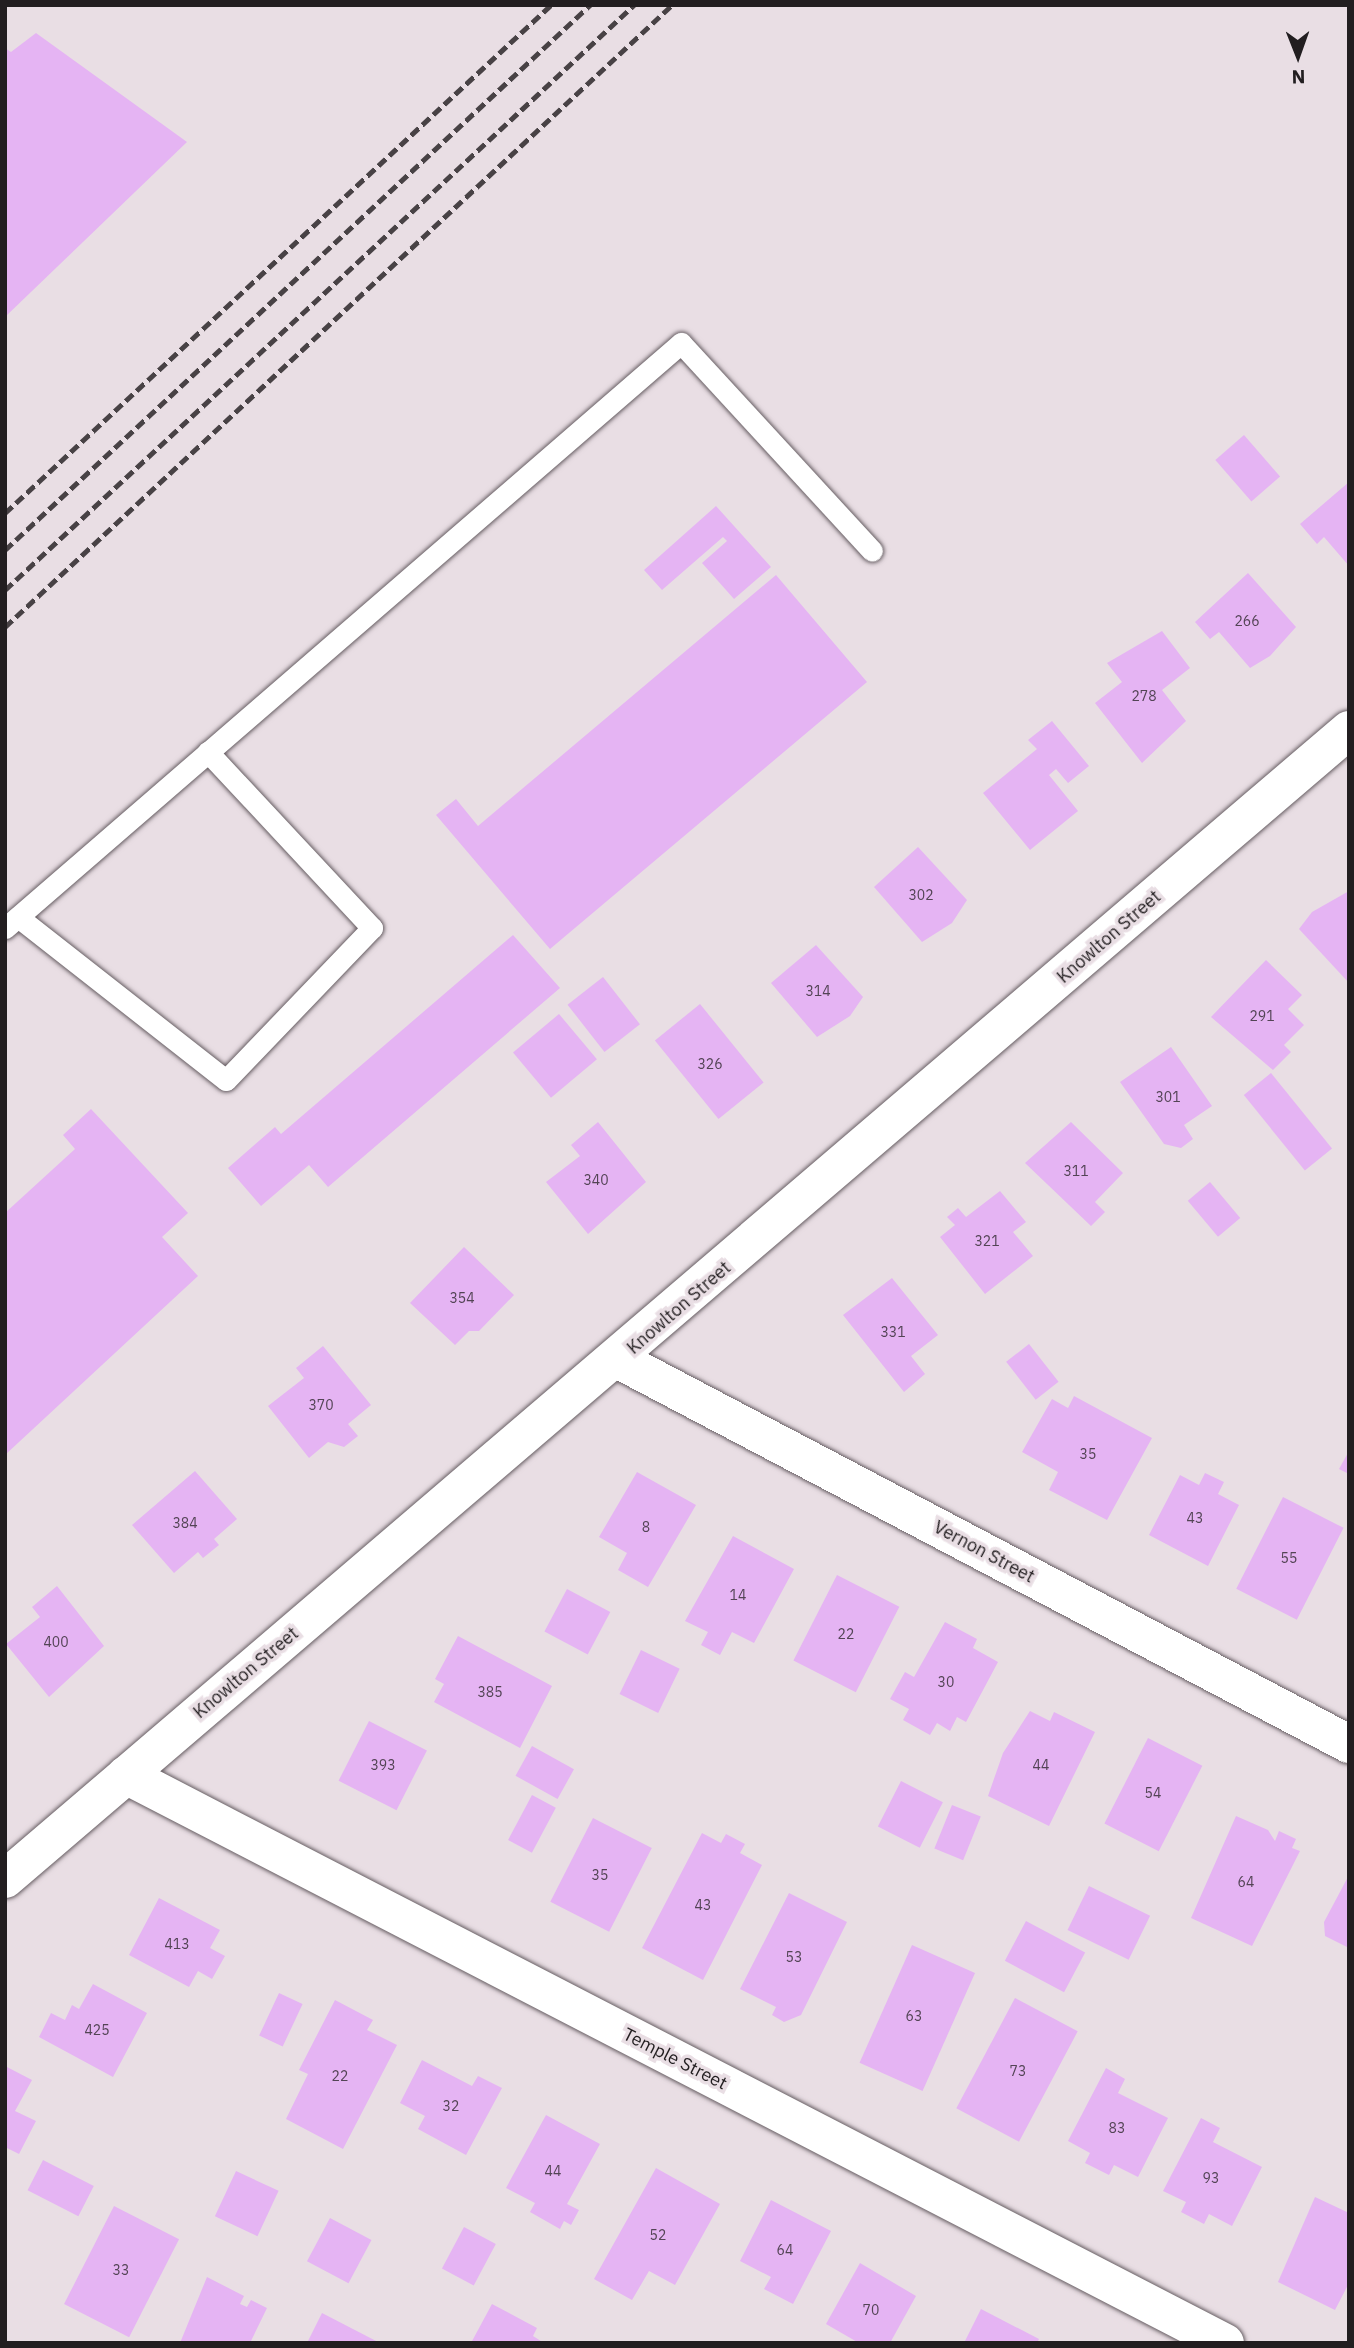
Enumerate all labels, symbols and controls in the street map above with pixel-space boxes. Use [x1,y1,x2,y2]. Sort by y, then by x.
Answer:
north arrow [1263,21,1333,91]
text: N [1291,65,1305,89]
house number: 266 [1234,613,1260,629]
house number: 278 [1131,688,1157,704]
street label: Knowlton Street [1053,886,1165,988]
house number: 302 [908,887,934,903]
house number: 314 [805,983,831,999]
house number: 291 [1249,1008,1275,1024]
house number: 326 [697,1056,723,1072]
house number: 301 [1155,1089,1181,1105]
house number: 311 [1063,1163,1089,1179]
house number: 340 [583,1172,609,1188]
house number: 321 [974,1233,1000,1249]
street label: Knowlton Street [623,1257,735,1359]
house number: 354 [449,1290,475,1306]
house number: 331 [880,1324,906,1340]
house number: 370 [308,1397,334,1413]
house number: 35 [1080,1446,1096,1462]
house number: 43 [1187,1510,1203,1526]
house number: 384 [172,1515,198,1531]
street label: Vernon Street [930,1516,1038,1588]
house number: 8 [642,1519,650,1535]
house number: 55 [1281,1550,1297,1566]
house number: 14 [730,1587,746,1603]
street label: Knowlton Street [189,1623,303,1723]
house number: 22 [838,1626,854,1642]
house number: 400 [43,1634,69,1650]
house number: 30 [938,1674,954,1690]
house number: 385 [477,1684,503,1700]
house number: 393 [370,1757,396,1773]
house number: 44 [1033,1757,1049,1773]
house number: 54 [1145,1785,1161,1801]
house number: 35 [592,1867,608,1883]
house number: 64 [1238,1874,1254,1890]
house number: 43 [695,1897,711,1913]
house number: 413 [164,1936,190,1952]
house number: 53 [786,1949,802,1965]
house number: 63 [906,2008,922,2024]
house number: 425 [84,2022,110,2038]
street label: Temple Street [620,2024,730,2094]
house number: 73 [1010,2063,1026,2079]
house number: 22 [332,2068,348,2084]
house number: 32 [443,2098,459,2114]
house number: 83 [1109,2120,1125,2136]
house number: 44 [545,2163,561,2179]
house number: 93 [1203,2170,1219,2186]
house number: 52 [650,2227,666,2243]
house number: 64 [777,2242,793,2258]
house number: 33 [113,2262,129,2278]
house number: 70 [863,2302,879,2318]

